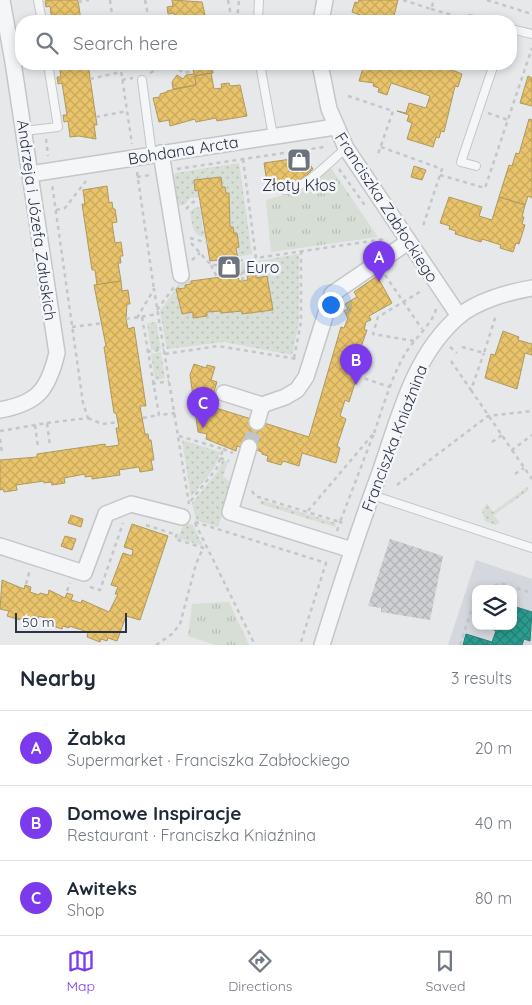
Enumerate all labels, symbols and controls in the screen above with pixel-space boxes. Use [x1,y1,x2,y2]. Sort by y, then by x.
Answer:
search box [15,15,517,70]
icon: search [33,29,61,57]
text: Search here [73,31,178,55]
street label: Andrzeja i Józefa Załuskich [13,118,61,322]
street label: Franciszka Zabłockiego [331,128,443,286]
street label: Bohdana Arcta [126,131,240,169]
shop icon: Złoty Kłos [286,147,312,173]
place label: Złoty Kłos [262,175,336,195]
pin: A [363,241,395,282]
shop icon: Euro [216,254,242,280]
place label: Euro [246,257,280,277]
your location [318,292,344,318]
pin: B [340,344,372,385]
street label: Franciszka Kniaźnina [357,362,431,514]
pin: C [187,387,219,428]
map controls [472,585,517,630]
button: layers [472,585,517,630]
scale bar [15,610,128,633]
text: 50 m [22,613,55,631]
text: Nearby [20,665,96,691]
text: 3 results [451,668,512,688]
text: Żabka [67,726,126,750]
text: A [31,738,41,758]
text: 20 m [475,738,512,758]
text: Supermarket · Franciszka Zabłockiego [67,750,350,770]
text: Domowe Inspiracje [67,801,241,825]
text: B [31,813,41,833]
text: 40 m [475,813,512,833]
text: Restaurant · Franciszka Kniaźnina [67,825,316,845]
text: Awiteks [67,876,137,900]
text: C [31,888,41,908]
text: 80 m [475,888,512,908]
text: Shop [67,900,104,920]
tab: Map [67,947,95,995]
tab: Directions [228,947,292,995]
tab: Saved [425,947,465,995]

